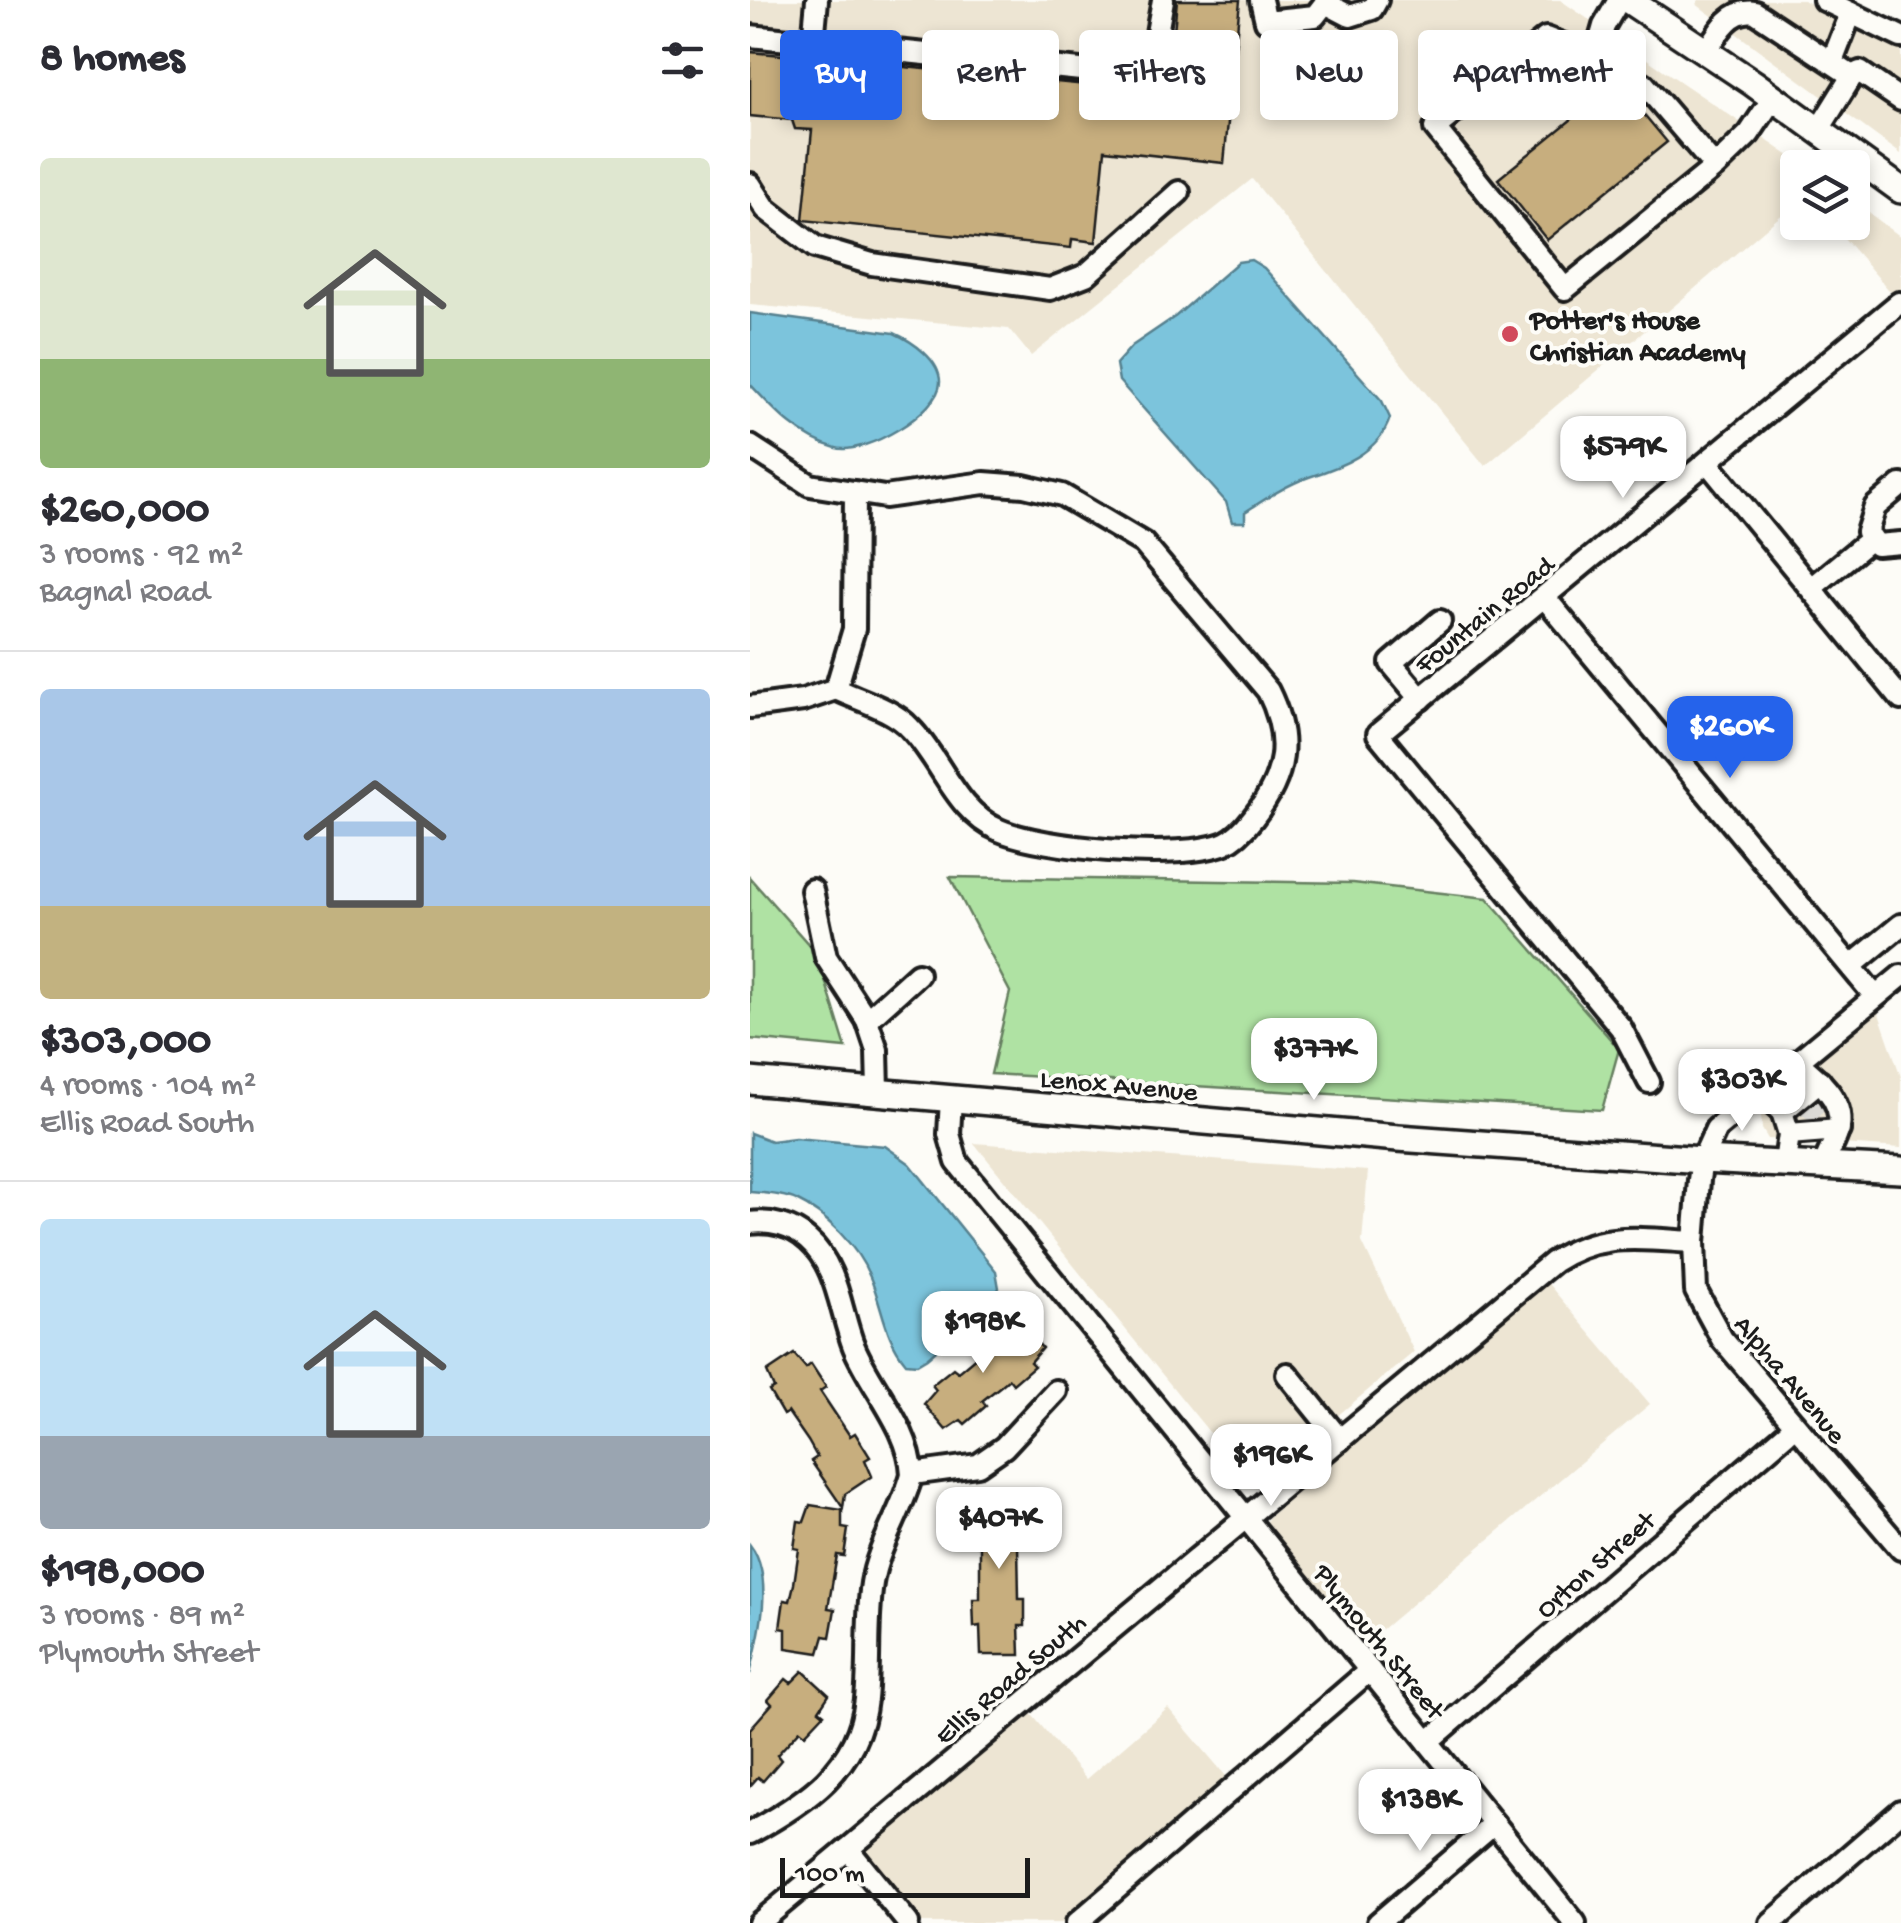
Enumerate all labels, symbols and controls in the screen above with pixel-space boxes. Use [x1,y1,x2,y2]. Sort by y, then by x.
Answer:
chip: Buy [780,30,902,120]
chip: Rent [922,30,1059,120]
chip: Filters [1079,30,1240,120]
chip: New [1260,30,1398,120]
chip: Apartment [1418,30,1646,120]
icon: filters [655,33,710,88]
text: 8 homes [40,36,184,85]
map controls [1780,150,1870,240]
button: layers [1780,150,1870,240]
icon: home [285,223,465,403]
place label: Potter's House Christian Academy [1528,306,1746,371]
marker: Potter's House Christian Academy [1499,323,1521,345]
pin: $579K [1553,416,1693,501]
text: $579K [1582,429,1664,467]
text: $260,000 [40,488,209,537]
text: 3 rooms · 92 m² [40,537,243,575]
street label: Fountain Road [1409,549,1564,683]
text: Bagnal Road [40,575,210,613]
pin: $260K [1660,696,1800,781]
text: $260K [1689,709,1771,747]
icon: home [285,754,465,934]
pin: $377K [1244,1018,1384,1103]
text: $303,000 [40,1019,211,1068]
text: $377K [1273,1031,1355,1069]
pin: $303K [1672,1049,1812,1134]
text: $303K [1700,1062,1784,1100]
street label: Lenox Avenue [1038,1064,1199,1111]
text: 4 rooms · 104 m² [40,1068,256,1106]
text: Ellis Road South [40,1106,255,1144]
icon: home [285,1284,465,1464]
pin: $198K [913,1291,1053,1376]
text: $198K [944,1304,1022,1342]
street label: Alpha Avenue [1725,1310,1852,1452]
pin: $196K [1201,1424,1341,1509]
text: $196K [1232,1437,1310,1475]
pin: $407K [929,1487,1069,1572]
text: $407K [958,1500,1040,1538]
street label: Orton Street [1531,1504,1665,1627]
text: $198,000 [40,1549,205,1598]
street label: Plymouth Street [1304,1558,1452,1729]
text: 3 rooms · 89 m² [40,1598,245,1636]
street label: Ellis Road South [929,1607,1094,1753]
text: Plymouth Street [40,1636,258,1674]
pin: $138K [1350,1769,1490,1854]
text: $138K [1380,1782,1460,1820]
scale bar [780,1853,1030,1898]
text: 100 m [795,1859,865,1892]

